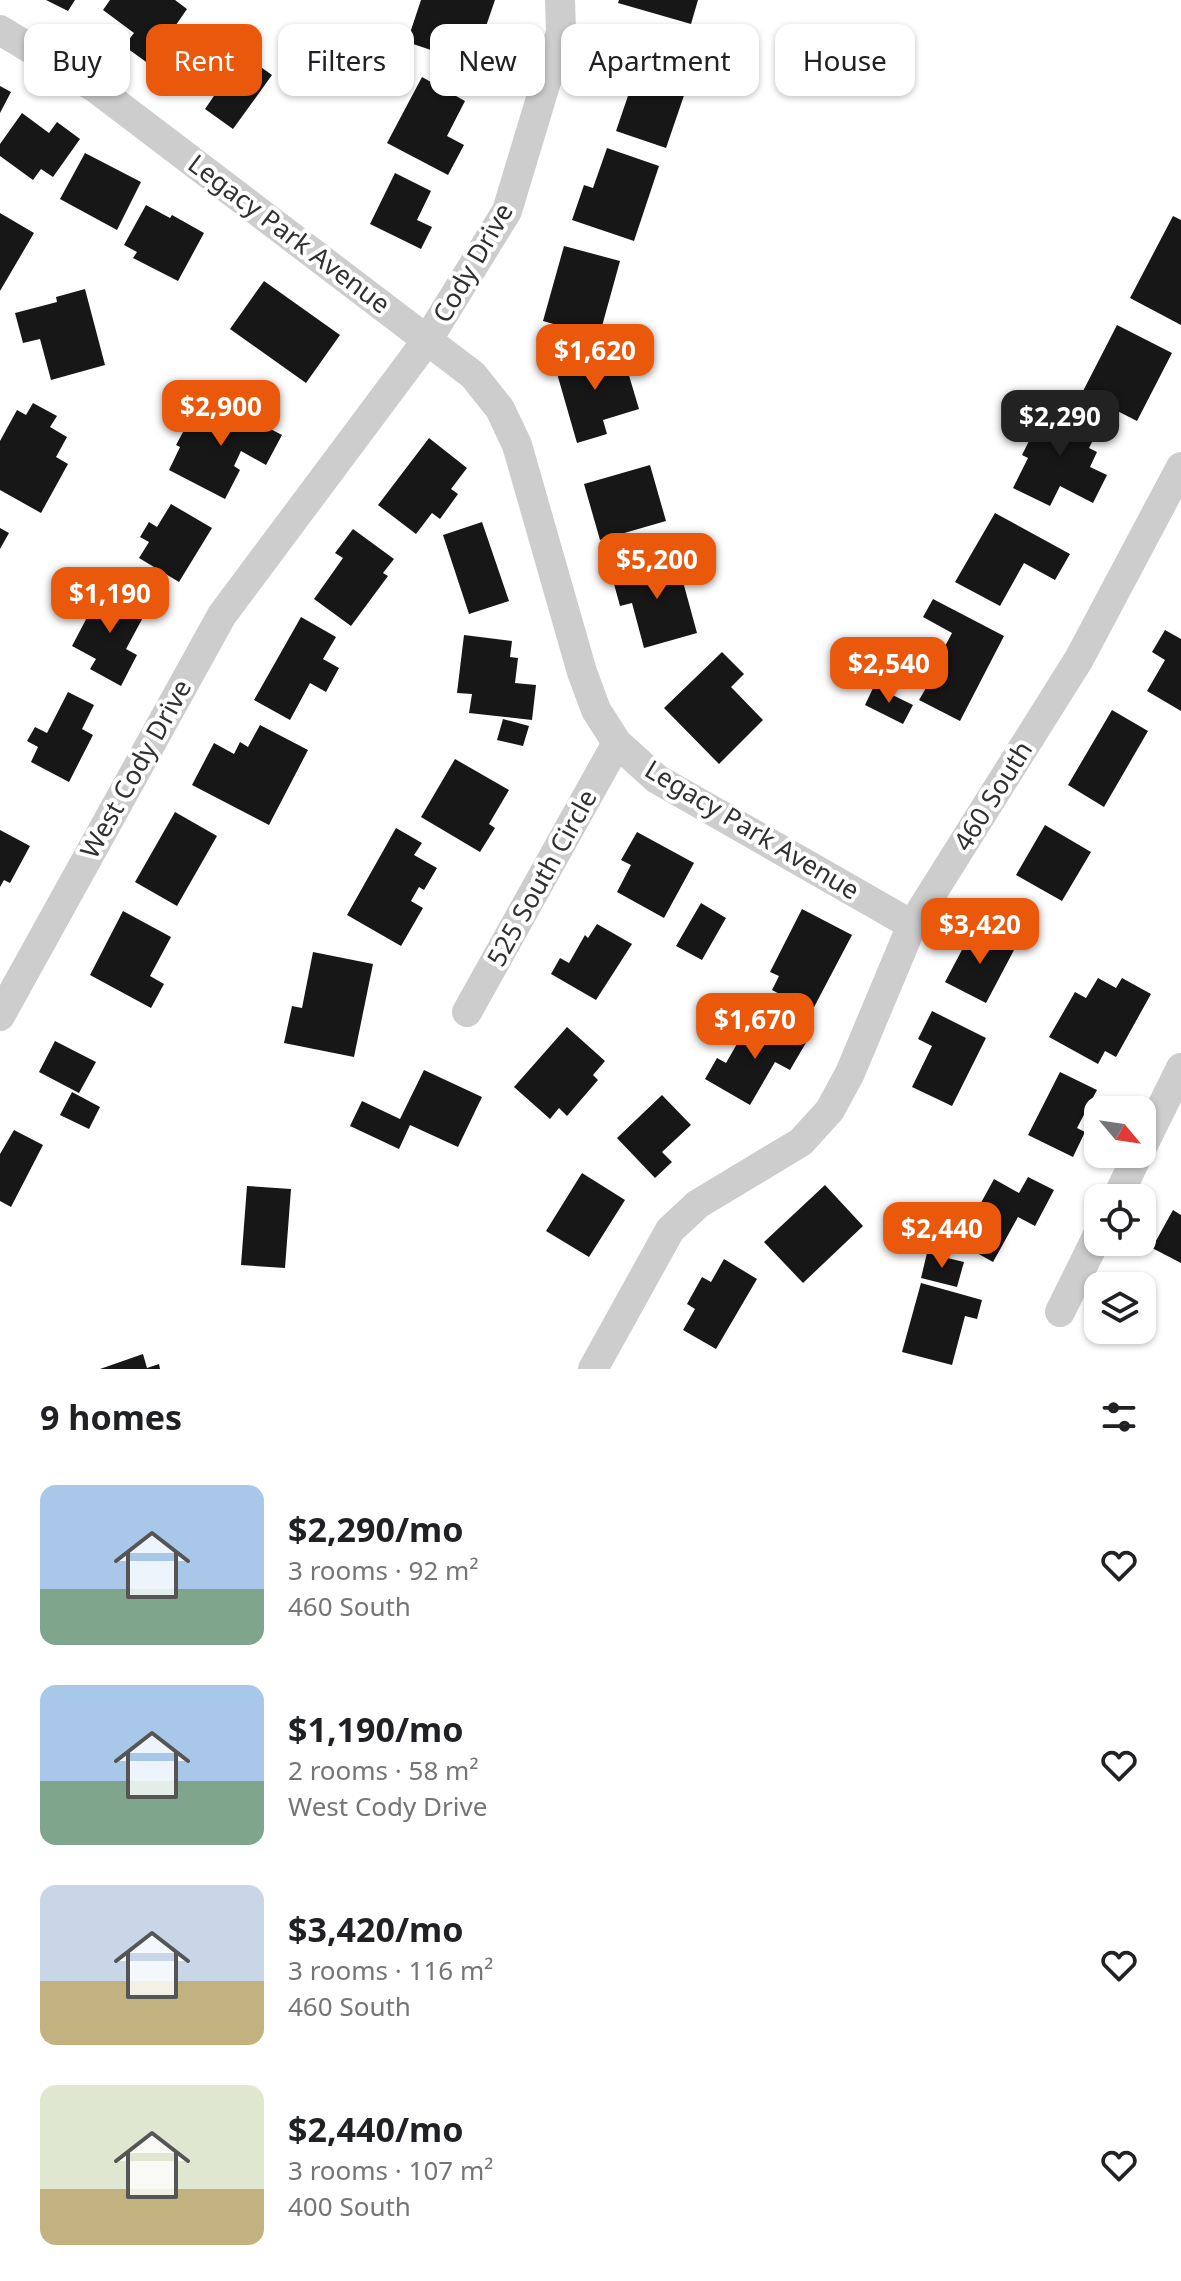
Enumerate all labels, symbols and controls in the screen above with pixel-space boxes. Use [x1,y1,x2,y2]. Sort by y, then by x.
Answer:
chip: Buy [24,24,130,96]
chip: Rent [146,24,262,96]
chip: Filters [278,24,414,96]
chip: New [430,24,545,96]
chip: Apartment [561,24,759,96]
chip: House [775,24,915,96]
street label: Legacy Park Avenue [181,145,398,321]
street label: Cody Drive [423,196,521,329]
pin: $1,620 [530,324,660,392]
text: $1,620 [554,332,636,368]
pin: $2,900 [156,380,286,448]
text: $2,900 [180,388,262,424]
pin: $2,290 [995,390,1125,458]
text: $2,290 [1019,398,1101,434]
pin: $5,200 [592,533,722,601]
text: $5,200 [616,541,698,577]
pin: $1,190 [45,567,175,635]
text: $1,190 [69,575,151,611]
pin: $2,540 [824,637,954,705]
text: $2,540 [848,645,930,681]
street label: West Cody Drive [71,673,199,864]
street label: 460 South [944,734,1040,857]
street label: Legacy Park Avenue [639,751,867,907]
street label: 525 South Circle [478,783,605,972]
pin: $3,420 [915,898,1045,966]
text: $3,420 [939,906,1021,942]
pin: $1,670 [690,993,820,1061]
text: $1,670 [714,1001,796,1037]
north arrow [1084,1096,1156,1168]
map controls [1084,1096,1156,1344]
button: locate [1084,1184,1156,1256]
pin: $2,440 [877,1202,1007,1270]
text: $2,440 [901,1210,983,1246]
button: layers [1084,1272,1156,1344]
text: 9 homes [40,1394,182,1440]
icon: filters [1097,1395,1141,1439]
text: $2,290/mo [288,1506,463,1552]
icon: home [104,1517,200,1613]
icon: heart [1097,1543,1141,1587]
text: 3 rooms · 92 m² [288,1552,478,1588]
text: 460 South [288,1588,411,1624]
text: $1,190/mo [288,1706,463,1752]
icon: home [104,1717,200,1813]
icon: heart [1097,1743,1141,1787]
text: 2 rooms · 58 m² [288,1752,478,1788]
text: West Cody Drive [288,1788,487,1824]
text: $3,420/mo [288,1906,463,1952]
icon: home [104,1917,200,2013]
icon: heart [1097,1943,1141,1987]
text: 3 rooms · 116 m² [288,1952,493,1988]
text: 460 South [288,1988,411,2024]
text: $2,440/mo [288,2106,463,2152]
icon: home [104,2117,200,2213]
icon: heart [1097,2143,1141,2187]
text: 3 rooms · 107 m² [288,2152,493,2188]
text: 400 South [288,2188,411,2224]

